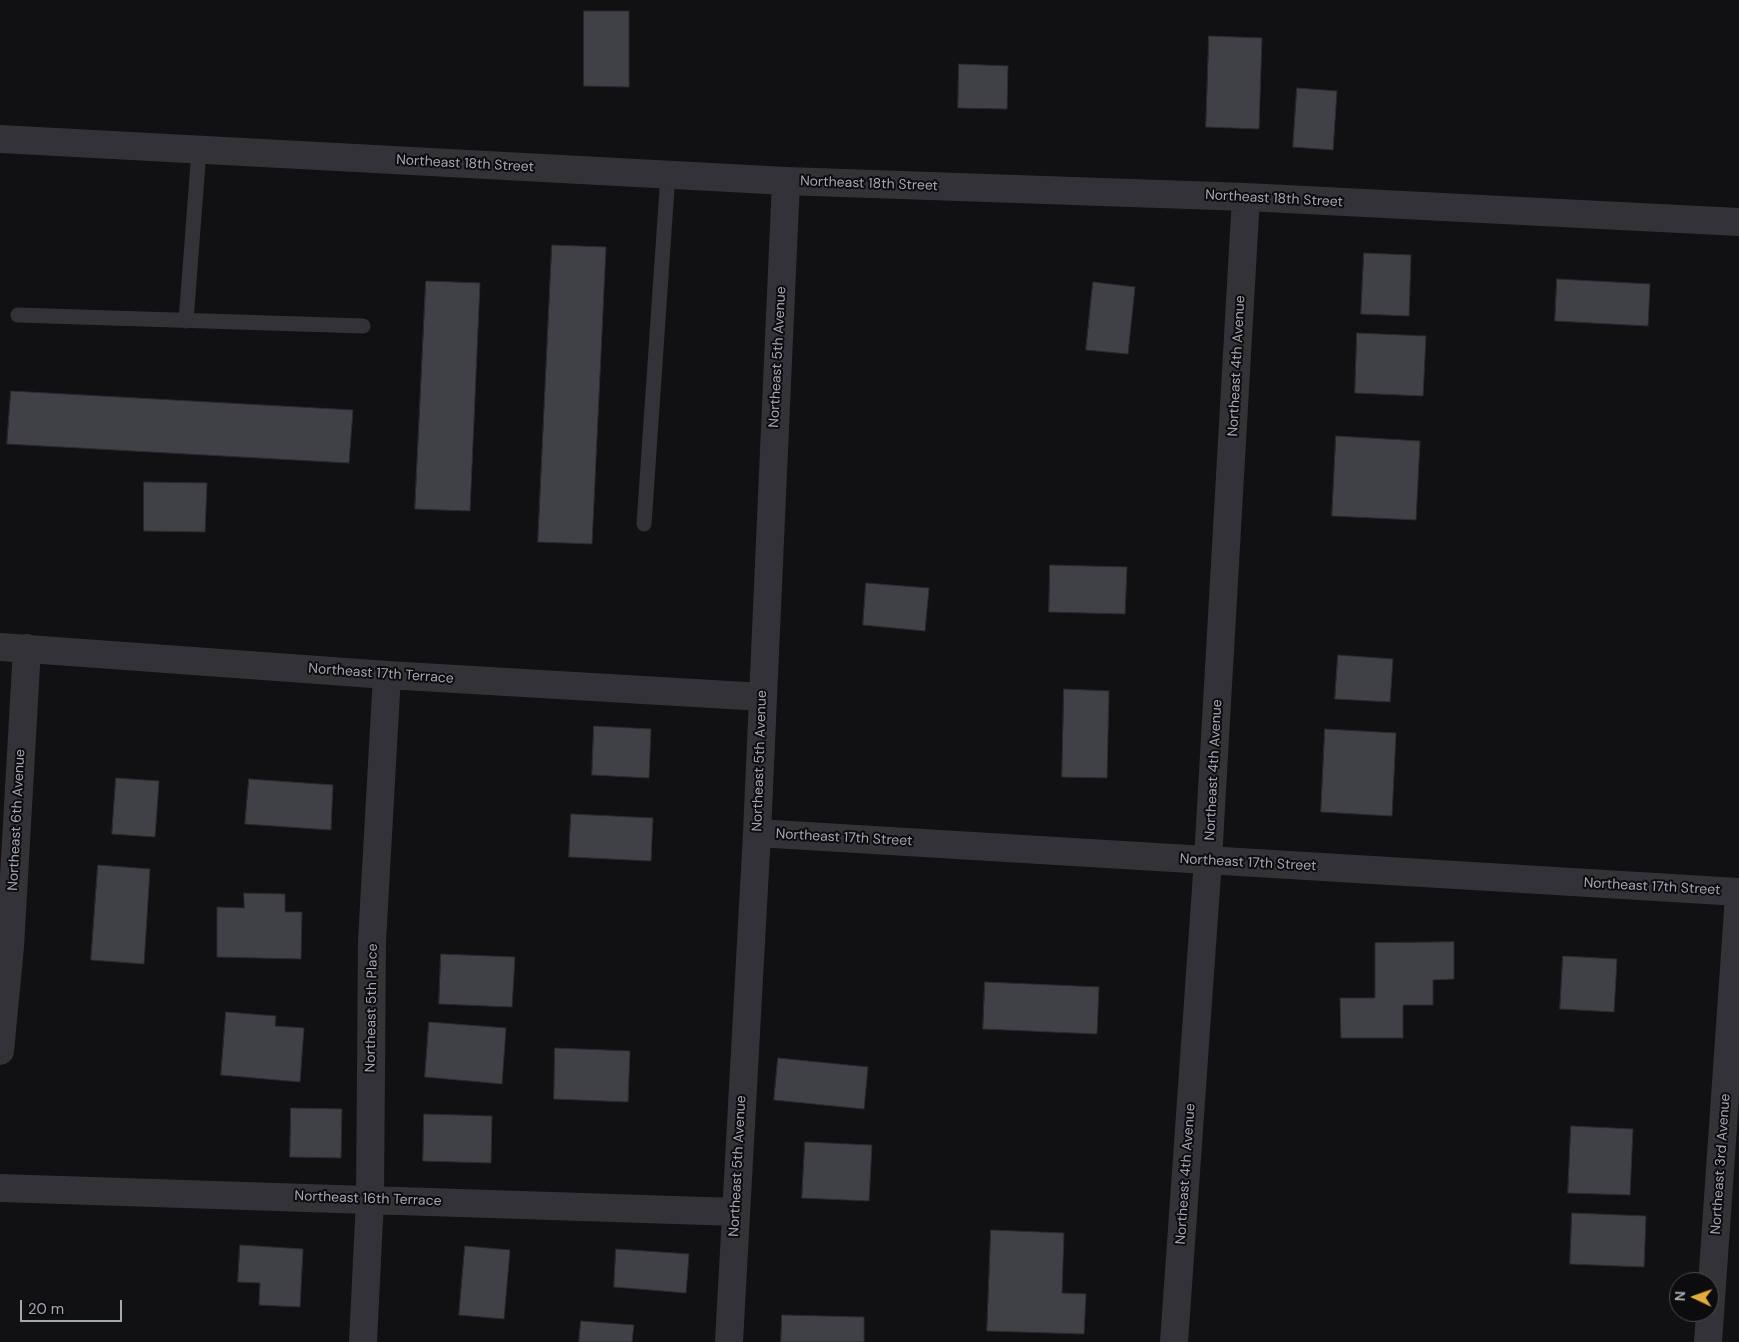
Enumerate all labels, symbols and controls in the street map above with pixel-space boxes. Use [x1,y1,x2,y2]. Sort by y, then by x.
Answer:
street label: Northeast 18th Street [396,152,534,176]
street label: Northeast 18th Street [800,173,938,195]
street label: Northeast 18th Street [1205,187,1343,211]
street label: Northeast 5th Avenue [766,286,790,428]
street label: Northeast 4th Avenue [1225,295,1249,437]
street label: Northeast 17th Terrace [308,661,454,687]
street label: Northeast 5th Avenue [749,690,771,832]
street label: Northeast 4th Avenue [1202,699,1226,841]
street label: Northeast 6th Avenue [5,749,29,891]
street label: Northeast 17th Street [775,826,913,850]
street label: Northeast 17th Street [1179,851,1317,875]
street label: Northeast 17th Street [1583,875,1721,899]
street label: Northeast 5th Place [362,943,382,1073]
street label: Northeast 3rd Avenue [1708,1093,1734,1235]
street label: Northeast 5th Avenue [726,1095,750,1237]
street label: Northeast 4th Avenue [1173,1103,1199,1245]
street label: Northeast 16th Terrace [294,1188,442,1210]
north arrow [1669,1272,1719,1322]
scale bar [22,1290,125,1322]
text: N [1671,1291,1689,1302]
text: 20 m [28,1299,64,1319]

